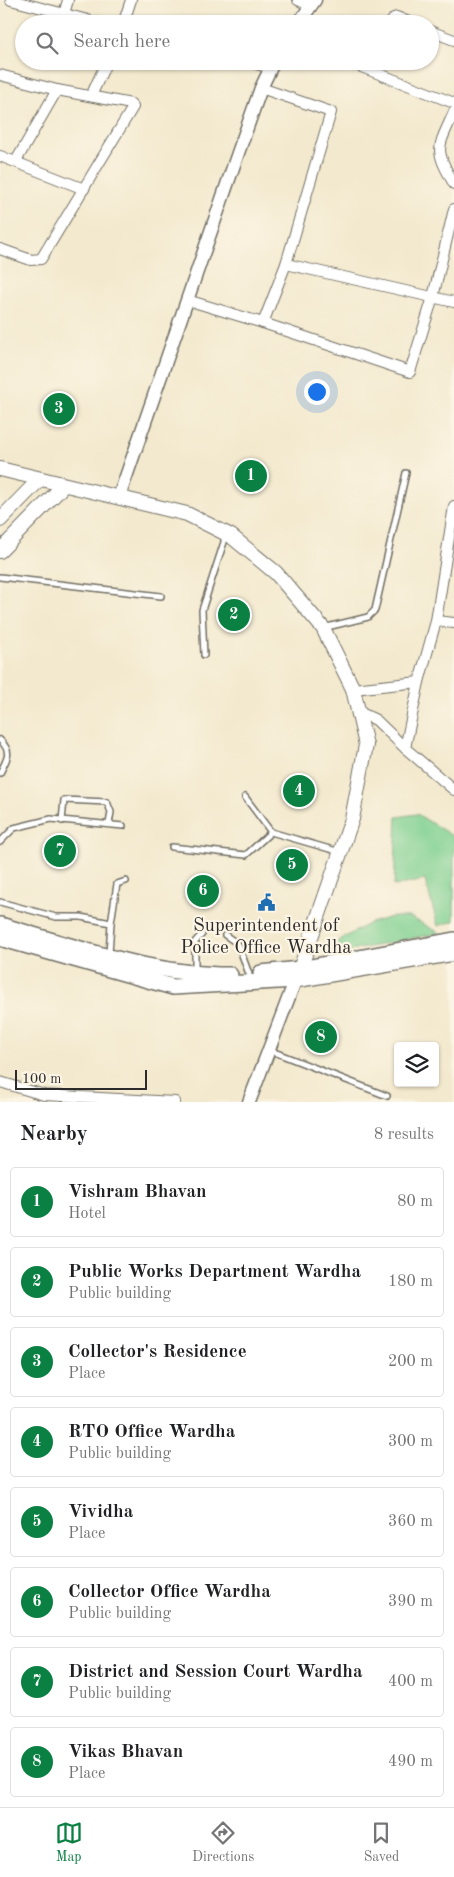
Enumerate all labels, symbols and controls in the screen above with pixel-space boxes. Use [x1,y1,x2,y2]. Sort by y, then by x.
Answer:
search box [15,15,439,70]
icon: search [33,29,61,57]
text: Search here [73,33,170,52]
your location [304,379,330,405]
pin: 3 [43,390,75,428]
pin: 1 [235,457,267,495]
pin: 2 [218,596,250,634]
pin: 4 [283,772,315,810]
pin: 7 [44,832,76,870]
pin: 5 [276,846,308,884]
pin: 6 [187,872,219,910]
public building icon: Superintendent of Police Office Wardha [256,893,276,913]
place label: Superintendent of Police Office Wardha [180,917,352,958]
pin: 8 [305,1018,337,1056]
map controls [394,1042,439,1087]
button: layers [394,1042,439,1087]
scale bar [15,1067,148,1090]
text: 100 m [22,1072,61,1086]
text: Nearby [20,1124,88,1145]
text: 8 results [374,1127,434,1143]
text: Vishram Bhavan [68,1183,207,1202]
text: 1 [32,1194,42,1210]
text: 80 m [397,1194,433,1210]
text: Hotel [68,1206,106,1222]
text: Public Works Department Wardha [68,1263,361,1282]
text: 2 [32,1274,42,1290]
text: 180 m [388,1274,433,1290]
text: Public building [68,1286,171,1302]
text: Collector's Residence [68,1343,247,1362]
text: 3 [32,1354,42,1370]
text: 200 m [388,1354,433,1370]
text: Place [68,1366,105,1382]
text: RTO Office Wardha [68,1423,235,1442]
text: 4 [32,1434,42,1450]
text: 300 m [388,1434,433,1450]
text: Public building [68,1446,171,1462]
text: Vividha [68,1503,133,1522]
text: 5 [32,1514,42,1530]
text: 360 m [388,1514,433,1530]
text: Place [68,1526,105,1542]
text: Collector Office Wardha [68,1583,271,1602]
text: 6 [32,1594,42,1610]
text: 390 m [388,1594,433,1610]
text: Public building [68,1606,171,1622]
text: District and Session Court Wardha [68,1663,363,1682]
text: 7 [32,1674,42,1690]
text: 400 m [388,1674,433,1690]
text: Public building [68,1686,171,1702]
text: Vikas Bhavan [68,1743,183,1762]
text: 8 [32,1754,42,1770]
text: 490 m [388,1754,433,1770]
text: Place [68,1766,105,1782]
tab: Map [55,1819,83,1866]
tab: Directions [192,1819,254,1866]
tab: Saved [364,1819,399,1866]

